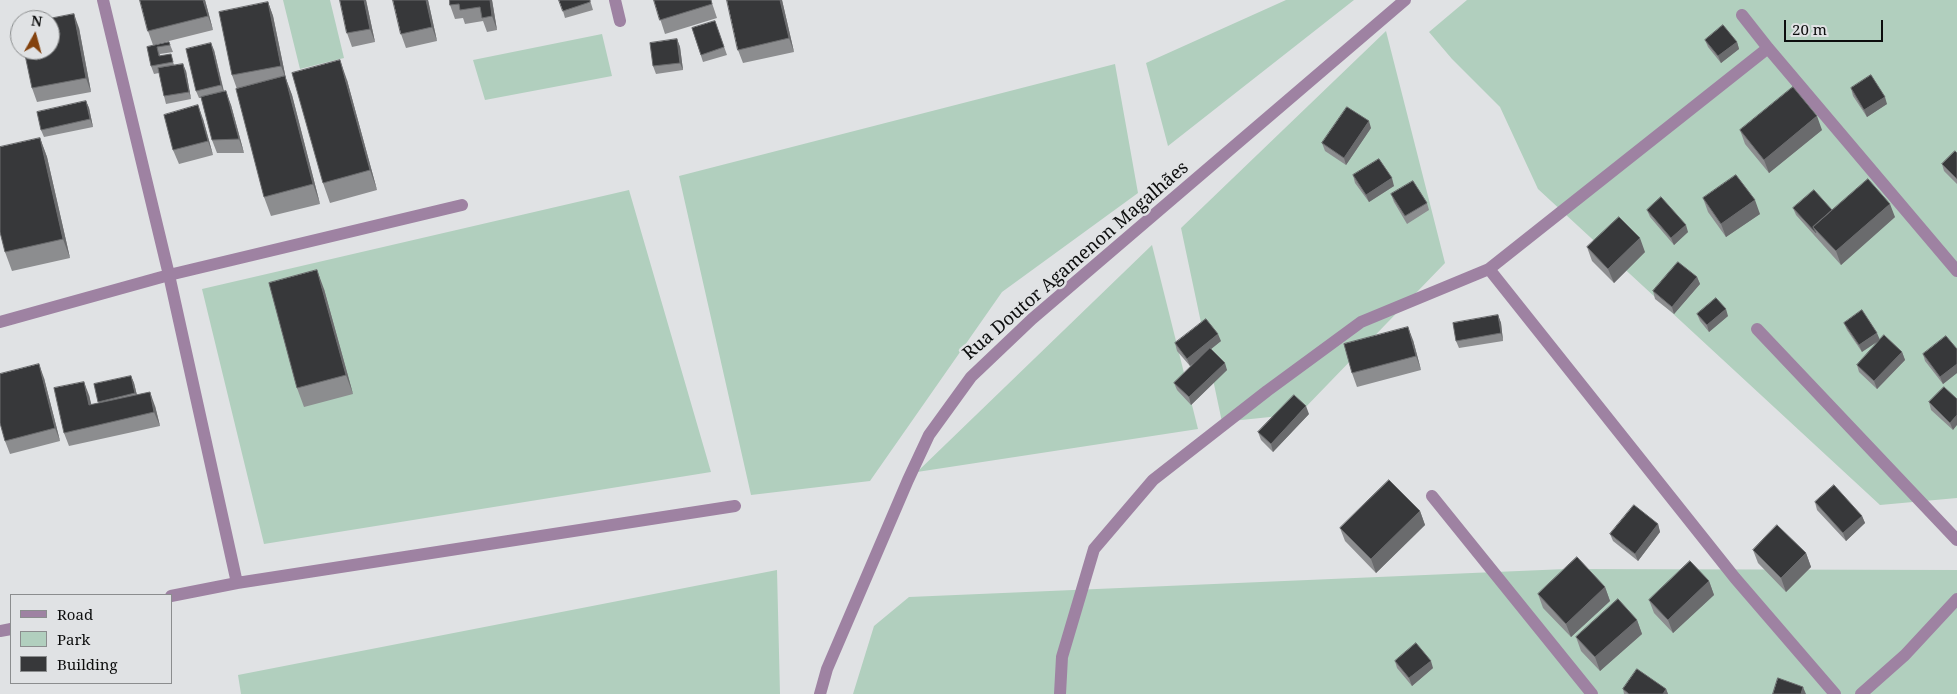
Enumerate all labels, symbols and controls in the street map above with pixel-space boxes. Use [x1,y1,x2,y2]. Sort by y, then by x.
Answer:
north arrow [10,10,60,60]
scale bar [1787,10,1886,42]
text: N [30,11,43,31]
text: 20 m [1792,19,1827,39]
street label: Rua Doutor Agamenon Magalhães [959,157,1193,365]
legend [10,594,172,684]
text: Road [57,604,93,624]
text: Park [57,629,90,649]
text: Building [57,654,118,674]

